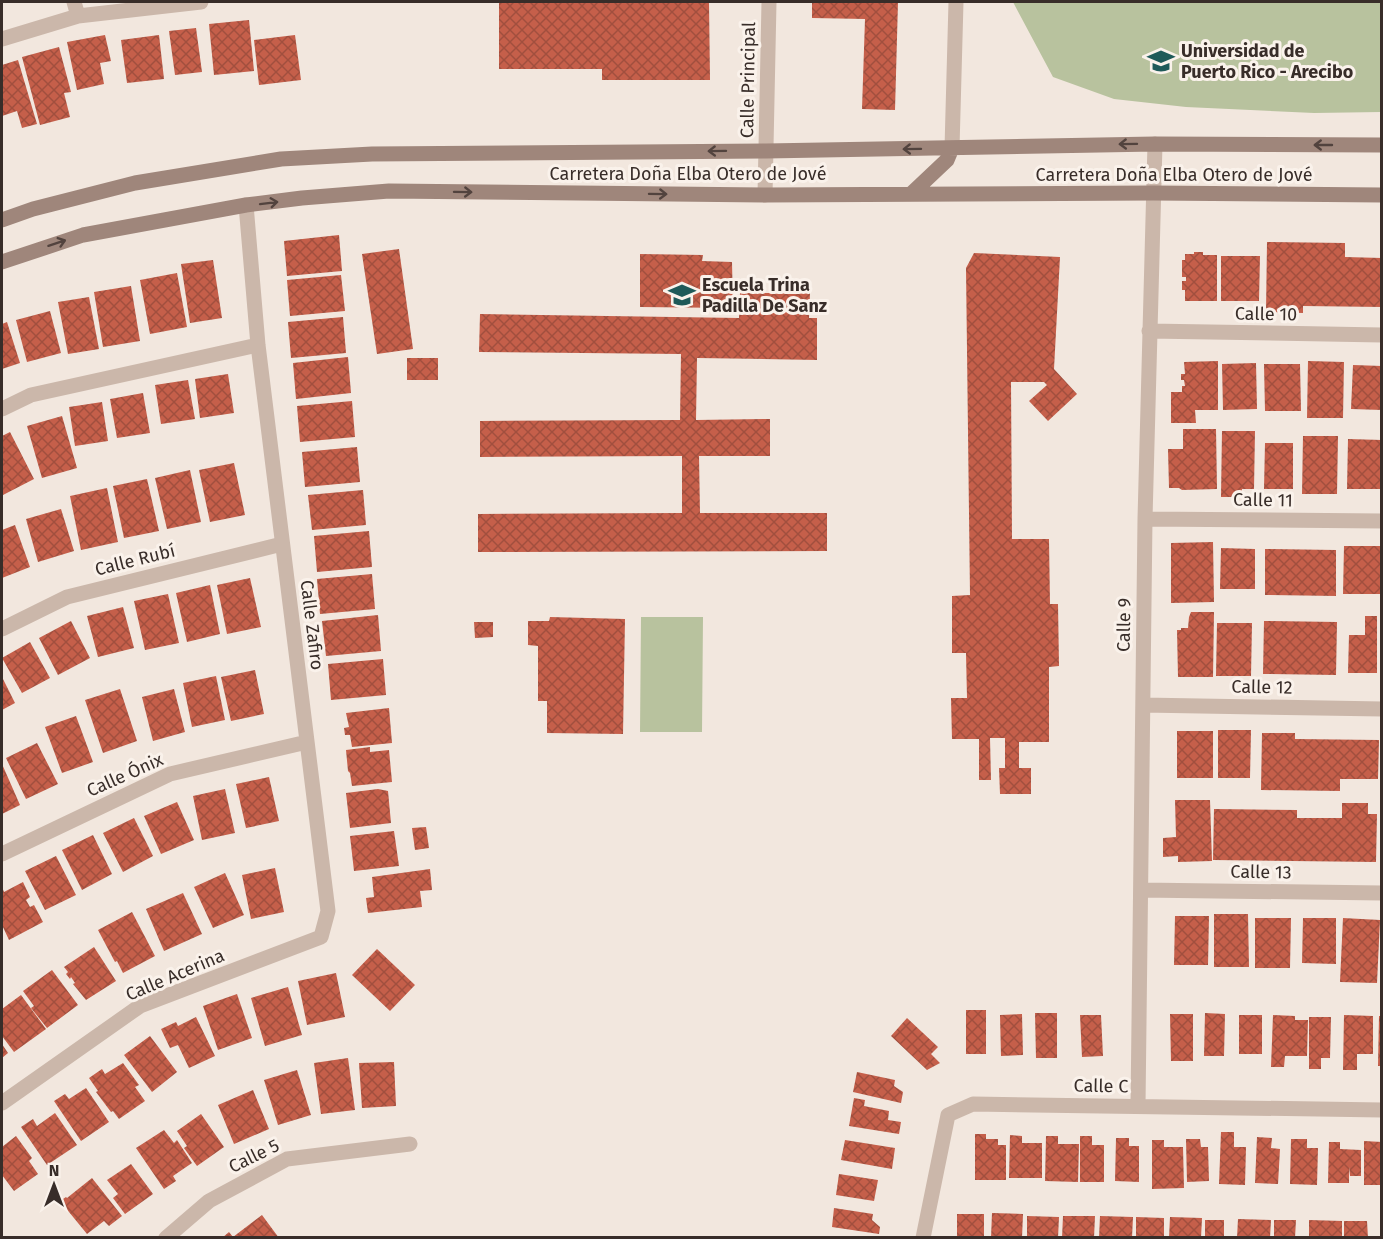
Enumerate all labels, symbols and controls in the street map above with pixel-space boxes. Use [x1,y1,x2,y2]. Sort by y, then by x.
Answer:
street label: Calle Principal [736,22,760,138]
place label: Universidad de Puerto Rico - Arecibo [1181,40,1353,83]
school or university icon: Universidad de Puerto Rico - Arecibo [1146,46,1176,76]
one-way arrow [1119,138,1139,150]
one-way arrow [1314,139,1334,151]
one-way arrow [903,143,923,154]
one-way arrow [708,145,728,157]
street label: Carretera Doña Elba Otero de Jové [550,163,826,185]
street label: Carretera Doña Elba Otero de Jové [1036,164,1312,186]
one-way arrow [453,186,473,198]
one-way arrow [648,188,668,200]
one-way arrow [258,197,278,208]
one-way arrow [47,237,66,248]
place label: Escuela Trina Padilla De Sanz [702,274,827,317]
school or university icon: Escuela Trina Padilla De Sanz [667,280,697,310]
street label: Calle 10 [1235,302,1297,326]
street label: Calle 11 [1233,488,1293,512]
street label: Calle Rubí [93,539,177,581]
street label: Calle Zafiro [296,579,328,671]
street label: Calle 9 [1113,598,1135,652]
street label: Calle 12 [1231,675,1293,699]
street label: Calle Ónix [83,748,167,802]
street label: Calle 13 [1230,860,1292,884]
street label: Calle Acerina [122,944,228,1006]
street label: Calle C [1073,1075,1129,1097]
street label: Calle 5 [225,1134,283,1178]
north arrow [24,1155,84,1215]
text: N [49,1161,59,1180]

